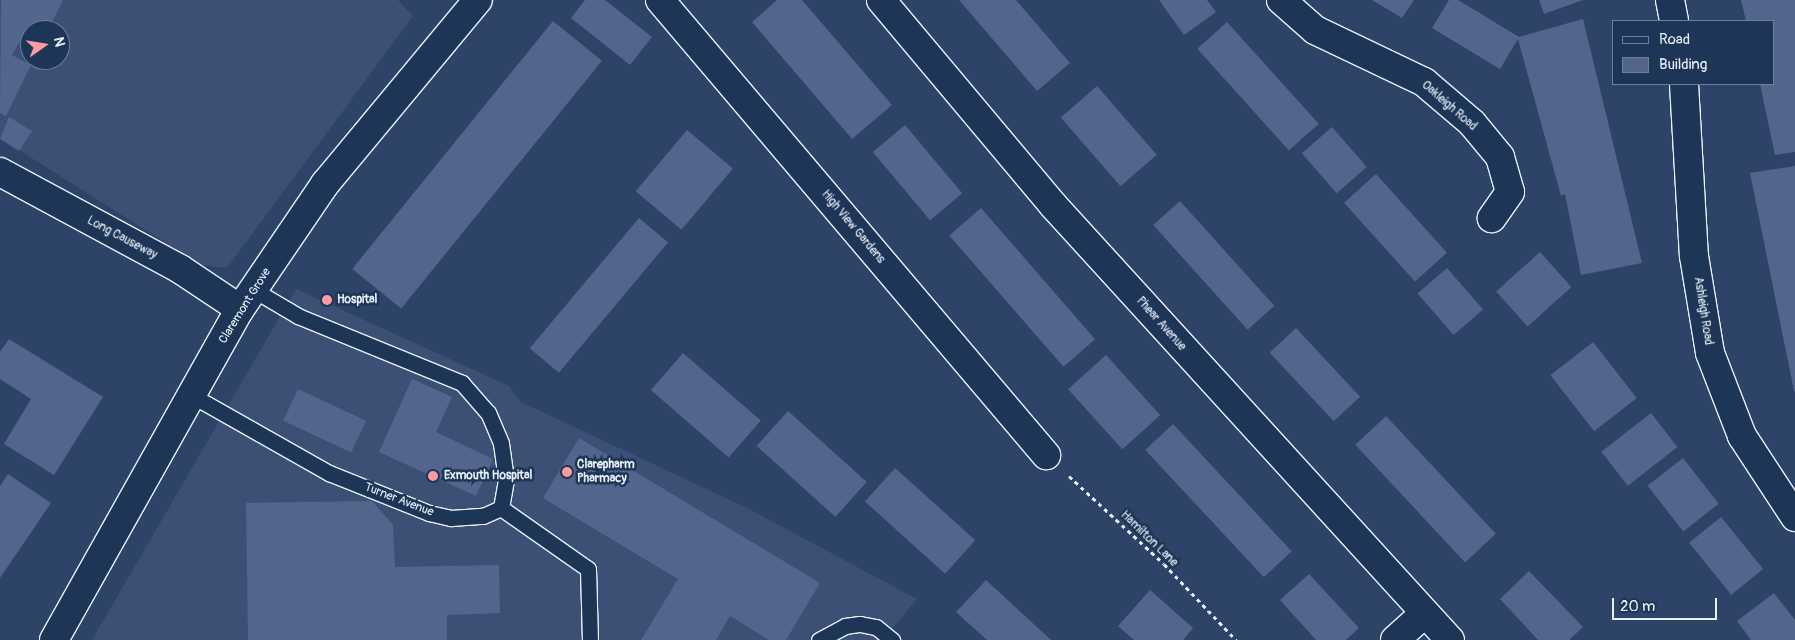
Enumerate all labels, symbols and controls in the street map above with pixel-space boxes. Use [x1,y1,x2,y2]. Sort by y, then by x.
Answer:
north arrow [20,20,70,70]
legend [1612,20,1775,85]
text: Road [1659,30,1690,49]
text: N [50,35,68,48]
text: Building [1659,55,1707,74]
street label: Oakleigh Road [1418,78,1480,134]
street label: High View Gardens [818,187,888,267]
street label: Long Causeway [84,213,160,263]
street label: Claremont Grove [216,265,274,347]
street label: Ashleigh Road [1690,276,1716,346]
place label: Hospital [337,293,377,307]
marker: Hospital [321,294,333,306]
street label: Phear Avenue [1133,294,1189,354]
place label: Clarepharm Pharmacy [577,458,635,486]
marker: Clarepharm Pharmacy [561,466,573,478]
marker: Exmouth Hospital [426,469,440,483]
place label: Exmouth Hospital [444,469,532,483]
street label: Turner Avenue [362,480,436,520]
street label: Hamilton Lane [1117,508,1181,570]
scale bar [1615,588,1720,620]
text: 20 m [1620,597,1655,616]

